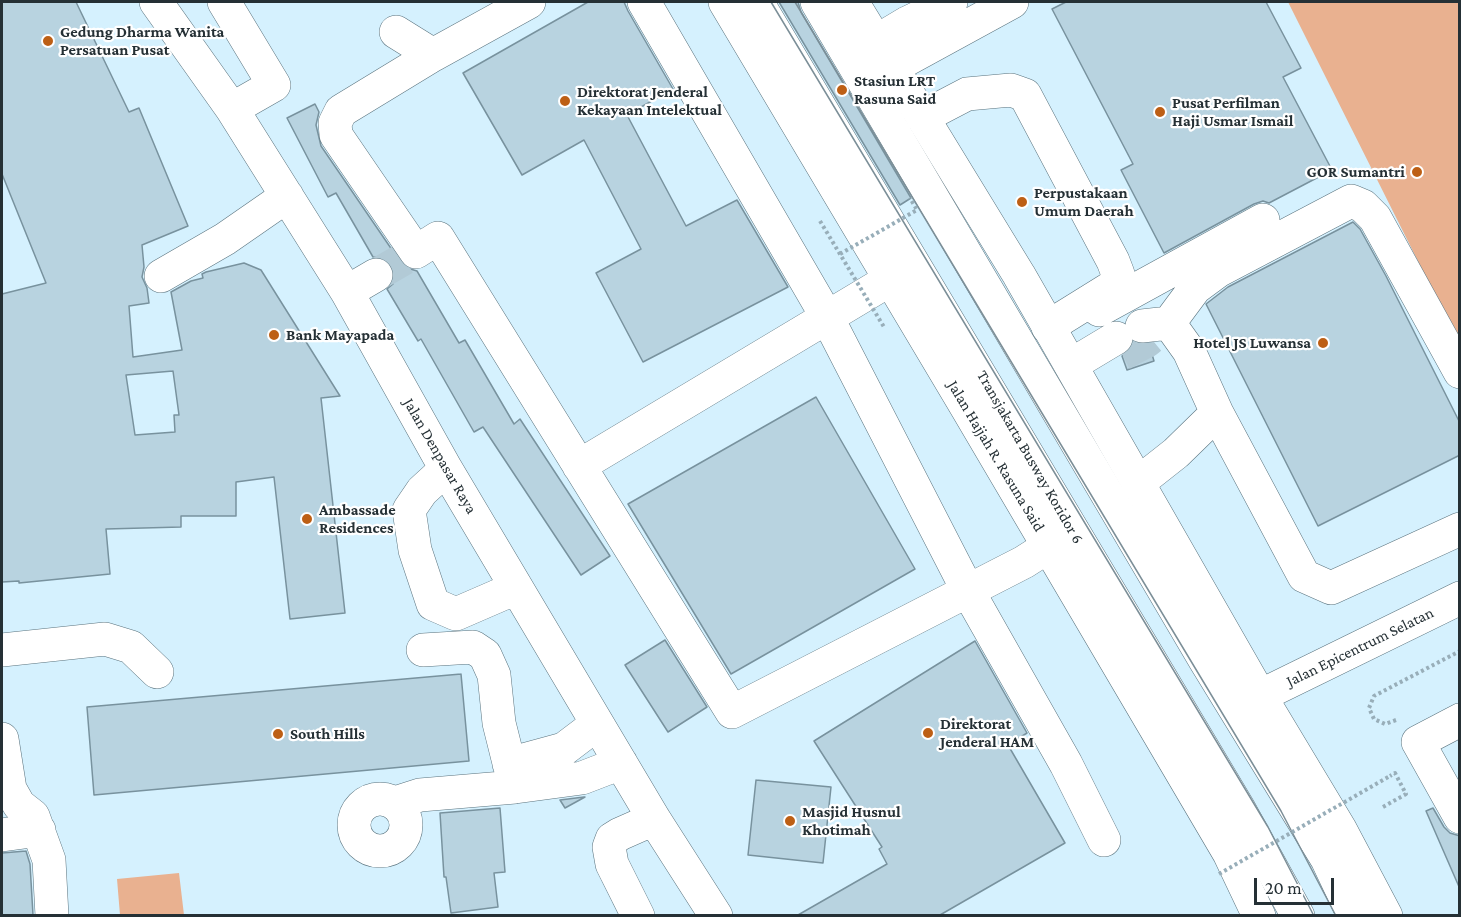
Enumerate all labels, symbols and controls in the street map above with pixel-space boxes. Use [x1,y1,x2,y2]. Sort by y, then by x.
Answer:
place label: Gedung Dharma Wanita Persatuan Pusat [60,22,224,60]
marker: Gedung Dharma Wanita Persatuan Pusat [41,34,55,48]
place label: Stasiun LRT Rasuna Said [854,71,936,109]
place label: Direktorat Jenderal Kekayaan Intelektual [577,82,722,120]
marker: Stasiun LRT Rasuna Said [835,83,849,97]
place label: Pusat Perfilman Haji Usmar Ismail [1172,93,1293,131]
marker: Direktorat Jenderal Kekayaan Intelektual [558,94,572,108]
marker: Pusat Perfilman Haji Usmar Ismail [1153,105,1167,119]
place label: GOR Sumantri [1306,162,1405,182]
marker: GOR Sumantri [1410,165,1424,179]
place label: Perpustakaan Umum Daerah [1034,183,1134,221]
marker: Perpustakaan Umum Daerah [1015,195,1029,209]
place label: Bank Mayapada [286,325,394,345]
marker: Bank Mayapada [267,328,281,342]
place label: Hotel JS Luwansa [1193,333,1311,353]
marker: Hotel JS Luwansa [1316,336,1330,350]
street label: Transjakarta Busway Koridor 6 [972,367,1088,547]
street label: Jalan Hajjah R. Rasuna Said [943,377,1049,535]
street label: Jalan Denpasar Raya [399,395,481,517]
place label: Ambassade Residences [319,500,396,538]
marker: Ambassade Residences [300,512,314,526]
street label: Jalan Epicentrum Selatan [1283,603,1437,691]
place label: Direktorat Jenderal HAM [940,714,1034,752]
place label: South Hills [290,724,365,744]
marker: Direktorat Jenderal HAM [921,726,935,740]
marker: South Hills [271,727,285,741]
place label: Masjid Husnul Khotimah [802,802,901,840]
marker: Masjid Husnul Khotimah [783,814,797,828]
scale bar [1257,866,1336,904]
text: 20 m [1265,878,1302,898]

